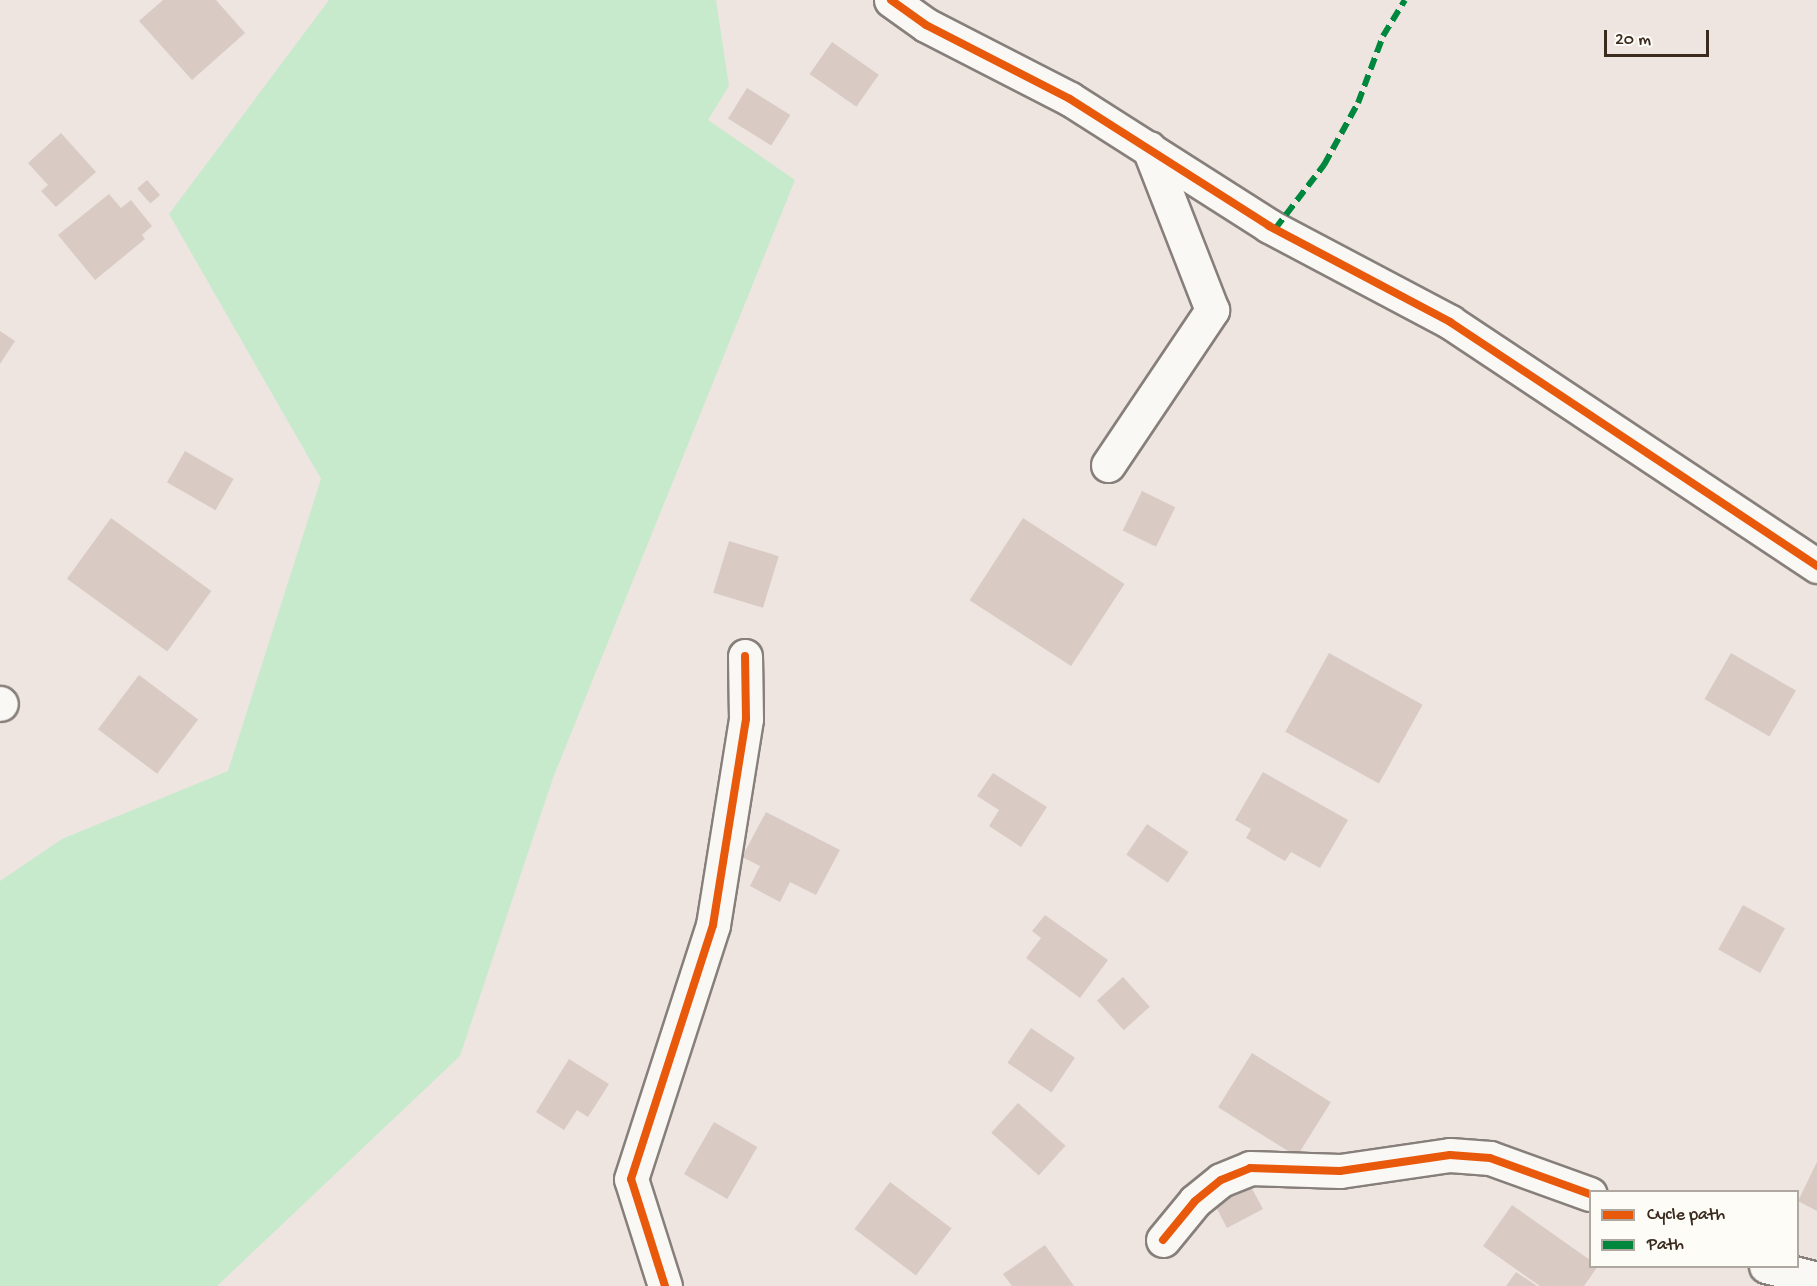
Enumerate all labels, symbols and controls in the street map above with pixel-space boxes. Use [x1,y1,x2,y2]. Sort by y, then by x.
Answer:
scale bar [1607,18,1712,56]
text: 20 m [1615,30,1651,51]
legend [1589,1190,1799,1268]
text: Cycle path [1647,1205,1725,1226]
text: Path [1647,1235,1684,1256]

